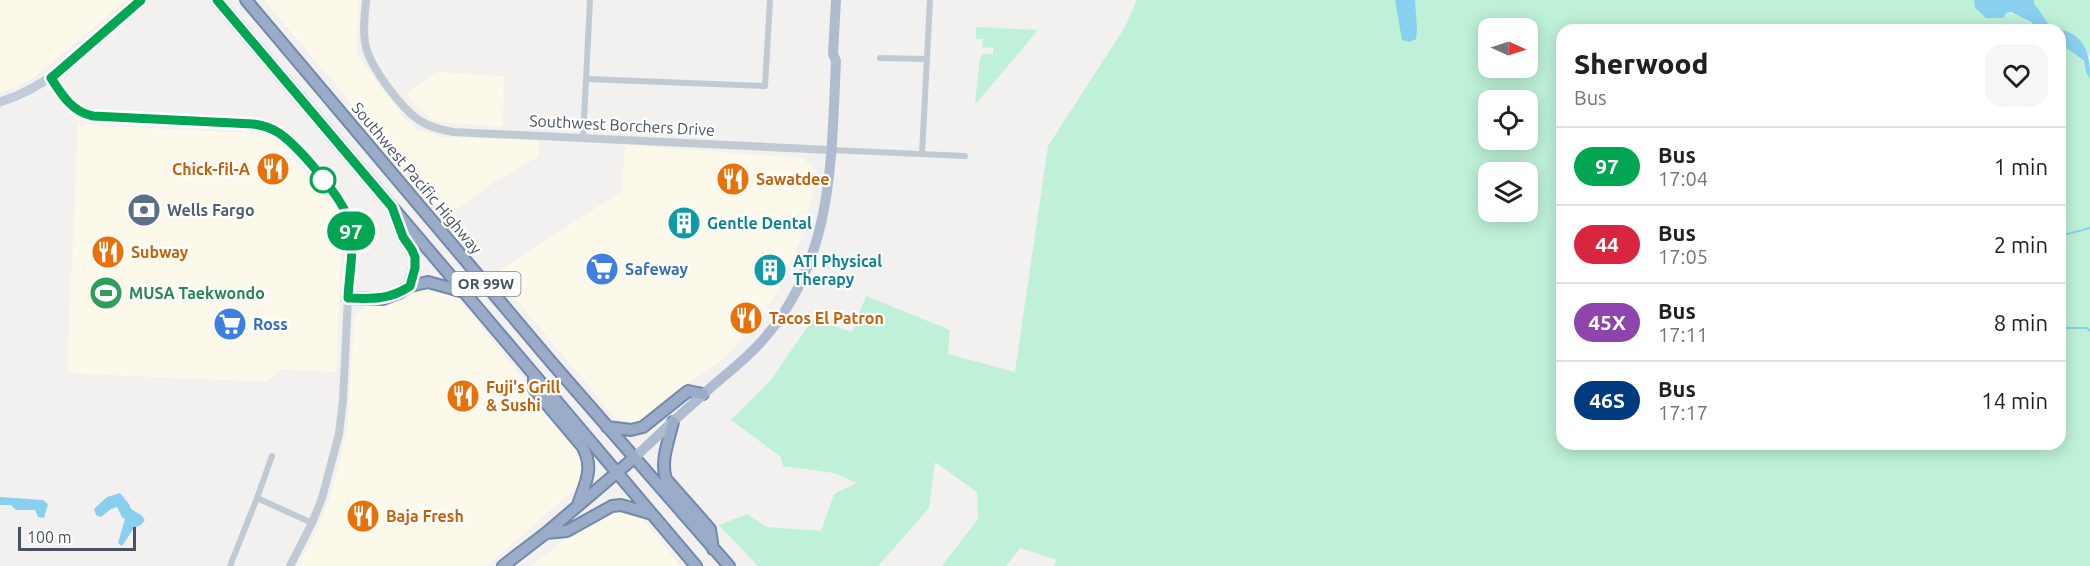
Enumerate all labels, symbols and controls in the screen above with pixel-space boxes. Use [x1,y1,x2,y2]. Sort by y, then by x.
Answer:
north arrow [1478,18,1538,78]
map controls [1478,18,1538,222]
button: heart [1985,44,2048,107]
text: Sherwood [1574,48,1708,79]
text: Bus [1574,86,1607,109]
button: locate [1478,90,1538,150]
street label: Southwest Pacific Highway [348,99,486,258]
street label: Southwest Borchers Drive [529,111,715,139]
text: Bus [1658,142,1696,167]
restaurant icon: Chick-fil-A [255,151,291,187]
text: 97 [1595,154,1619,178]
text: 1 min [1994,154,2048,179]
place label: Chick-fil-A [172,160,251,178]
restaurant icon: Sawatdee [715,161,751,197]
button: layers [1478,162,1538,222]
unlabelled marker [310,167,336,193]
text: 17:04 [1658,167,1708,190]
place label: Sawatdee [756,170,830,188]
bank icon: Wells Fargo [126,192,162,228]
place label: Wells Fargo [167,201,255,219]
building icon: Gentle Dental [666,205,702,241]
line badge: 97 [324,212,378,250]
place label: Gentle Dental [707,214,812,232]
text: 97 [339,219,363,243]
text: Bus [1658,220,1696,245]
text: 44 [1595,232,1619,256]
text: 2 min [1994,232,2048,257]
restaurant icon: Subway [90,234,126,270]
place label: Subway [131,243,189,261]
text: 17:05 [1658,245,1708,268]
supermarket icon: Safeway [584,251,620,287]
building icon: ATI Physical Therapy [752,252,788,288]
place label: ATI Physical Therapy [793,252,882,288]
place label: Safeway [625,260,689,278]
road number: OR 99W [452,272,520,296]
sports icon: MUSA Taekwondo [88,275,124,311]
place label: MUSA Taekwondo [129,284,265,302]
text: Bus [1658,298,1696,323]
restaurant icon: Tacos El Patron [728,300,764,336]
supermarket icon: Ross [212,306,248,342]
place label: Tacos El Patron [769,309,884,327]
text: 45X [1588,310,1626,334]
text: 8 min [1994,310,2048,335]
place label: Ross [253,315,288,333]
text: 17:11 [1658,323,1708,346]
text: Bus [1658,376,1696,401]
restaurant icon: Fuji's Grill & Sushi [445,378,481,414]
place label: Fuji's Grill & Sushi [486,378,560,414]
text: 46S [1589,388,1625,412]
text: 14 min [1981,388,2048,413]
text: 17:17 [1658,401,1708,424]
restaurant icon: Baja Fresh [345,498,381,534]
place label: Baja Fresh [386,507,464,525]
scale bar [18,524,136,552]
text: 100 m [27,528,72,546]

